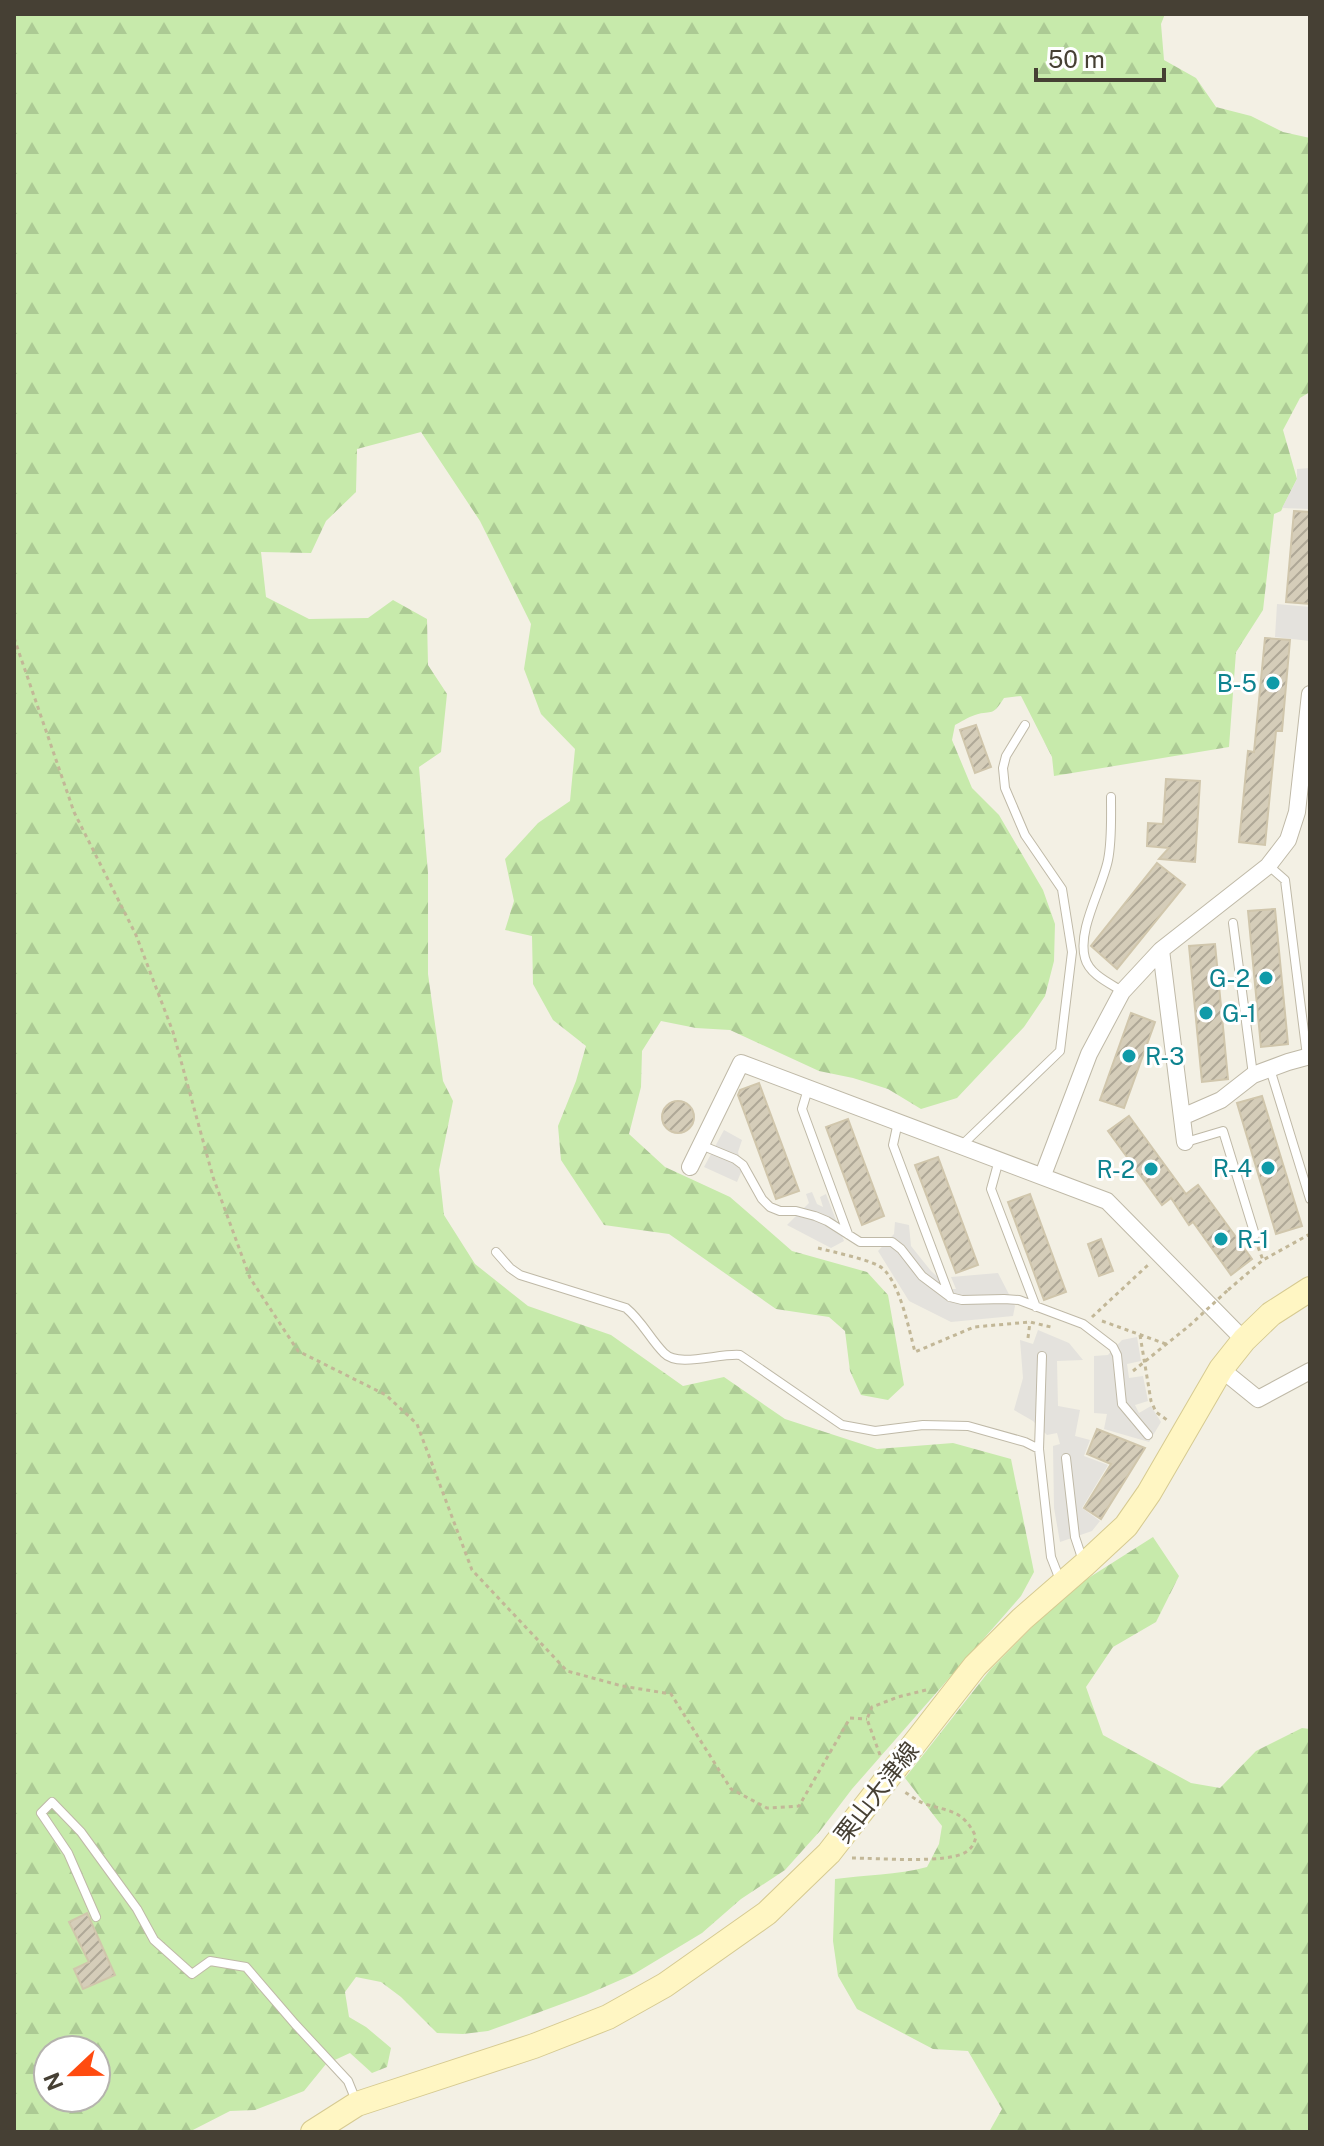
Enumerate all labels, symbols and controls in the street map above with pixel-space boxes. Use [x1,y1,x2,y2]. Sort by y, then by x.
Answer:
scale bar [1036,32,1164,82]
text: 50 m [1048,45,1105,73]
place label: B-5 [1217,669,1257,697]
marker: B-5 [1264,674,1282,692]
place label: G-2 [1209,964,1250,992]
marker: G-2 [1257,969,1275,987]
place label: G-1 [1222,999,1257,1027]
marker: G-1 [1197,1004,1215,1022]
place label: R-3 [1145,1042,1184,1070]
marker: R-3 [1120,1047,1138,1065]
place label: R-4 [1213,1154,1252,1182]
place label: R-2 [1096,1155,1135,1183]
marker: R-4 [1259,1159,1277,1177]
marker: R-2 [1142,1160,1160,1178]
place label: R-1 [1237,1225,1269,1253]
marker: R-1 [1212,1230,1230,1248]
street label: 栗山大津線 [828,1736,924,1848]
north arrow [32,2034,112,2114]
text: N [38,2069,69,2094]

